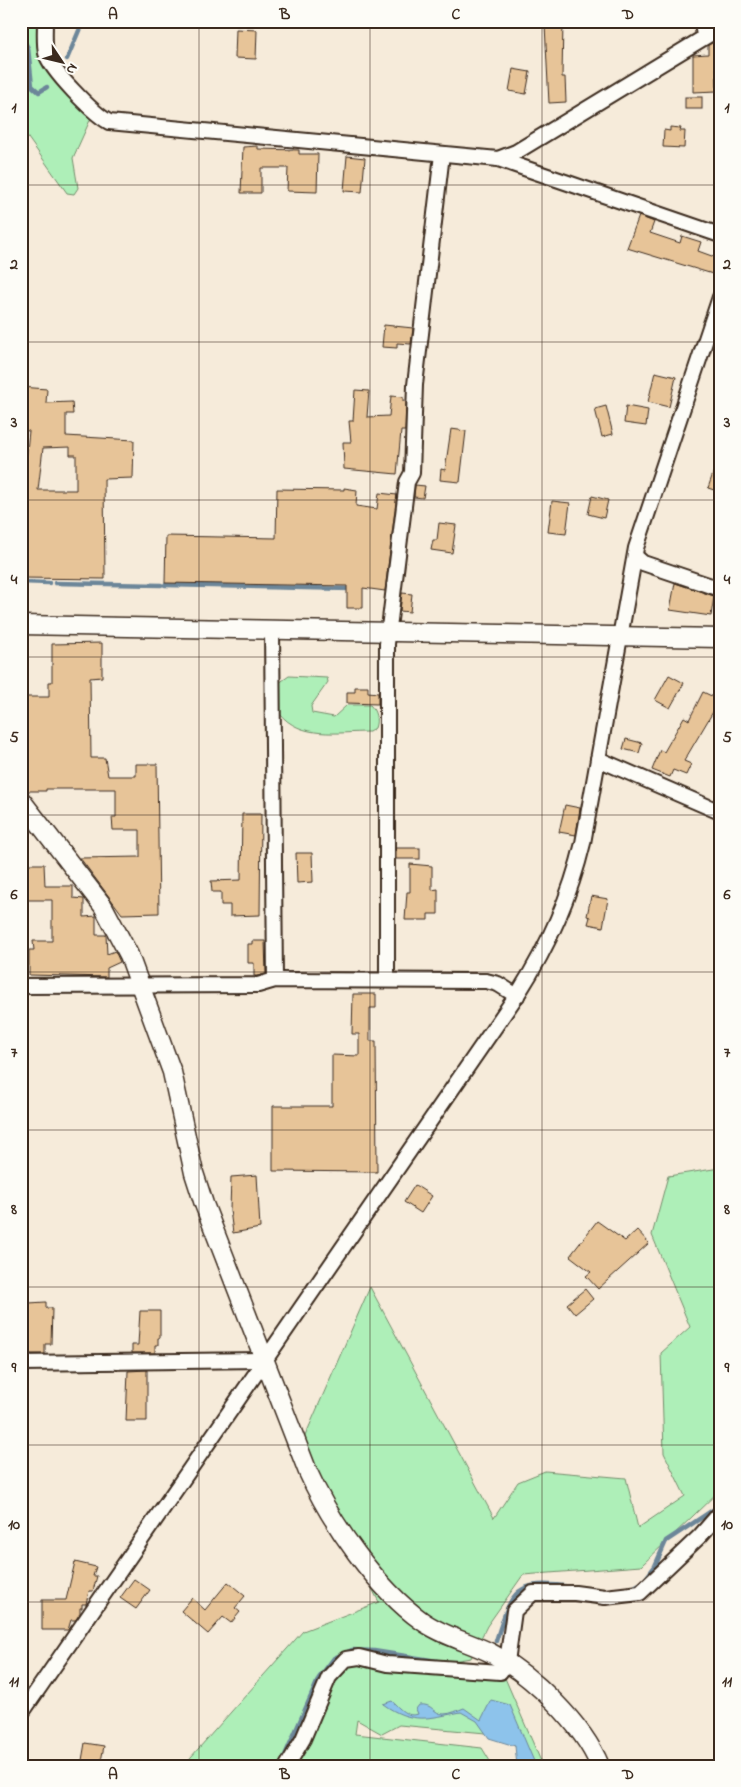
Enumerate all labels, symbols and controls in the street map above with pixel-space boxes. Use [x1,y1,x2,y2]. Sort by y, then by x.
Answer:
text: A [108,3,118,27]
text: B [279,3,291,27]
text: C [452,3,461,27]
text: D [621,3,634,27]
north arrow [38,38,88,88]
text: N [60,59,83,78]
text: 1 [11,96,17,120]
text: 1 [724,96,730,120]
text: 2 [9,253,18,277]
text: 2 [722,253,731,277]
text: 3 [10,411,18,435]
text: 3 [723,411,731,435]
text: 4 [10,568,18,592]
text: 4 [723,568,731,592]
text: 5 [9,726,19,750]
text: 5 [722,726,732,750]
text: 6 [9,883,18,907]
text: 6 [722,883,731,907]
text: 7 [11,1041,18,1065]
text: 7 [724,1041,731,1065]
text: 8 [10,1198,17,1222]
text: 8 [723,1198,730,1222]
text: 9 [11,1356,17,1380]
text: 9 [724,1356,730,1380]
text: 10 [8,1513,20,1537]
text: 10 [721,1513,733,1537]
text: 11 [9,1670,20,1694]
text: 11 [722,1670,733,1694]
text: A [108,1763,118,1787]
text: B [279,1763,291,1787]
text: C [452,1763,461,1787]
text: D [621,1763,634,1787]

